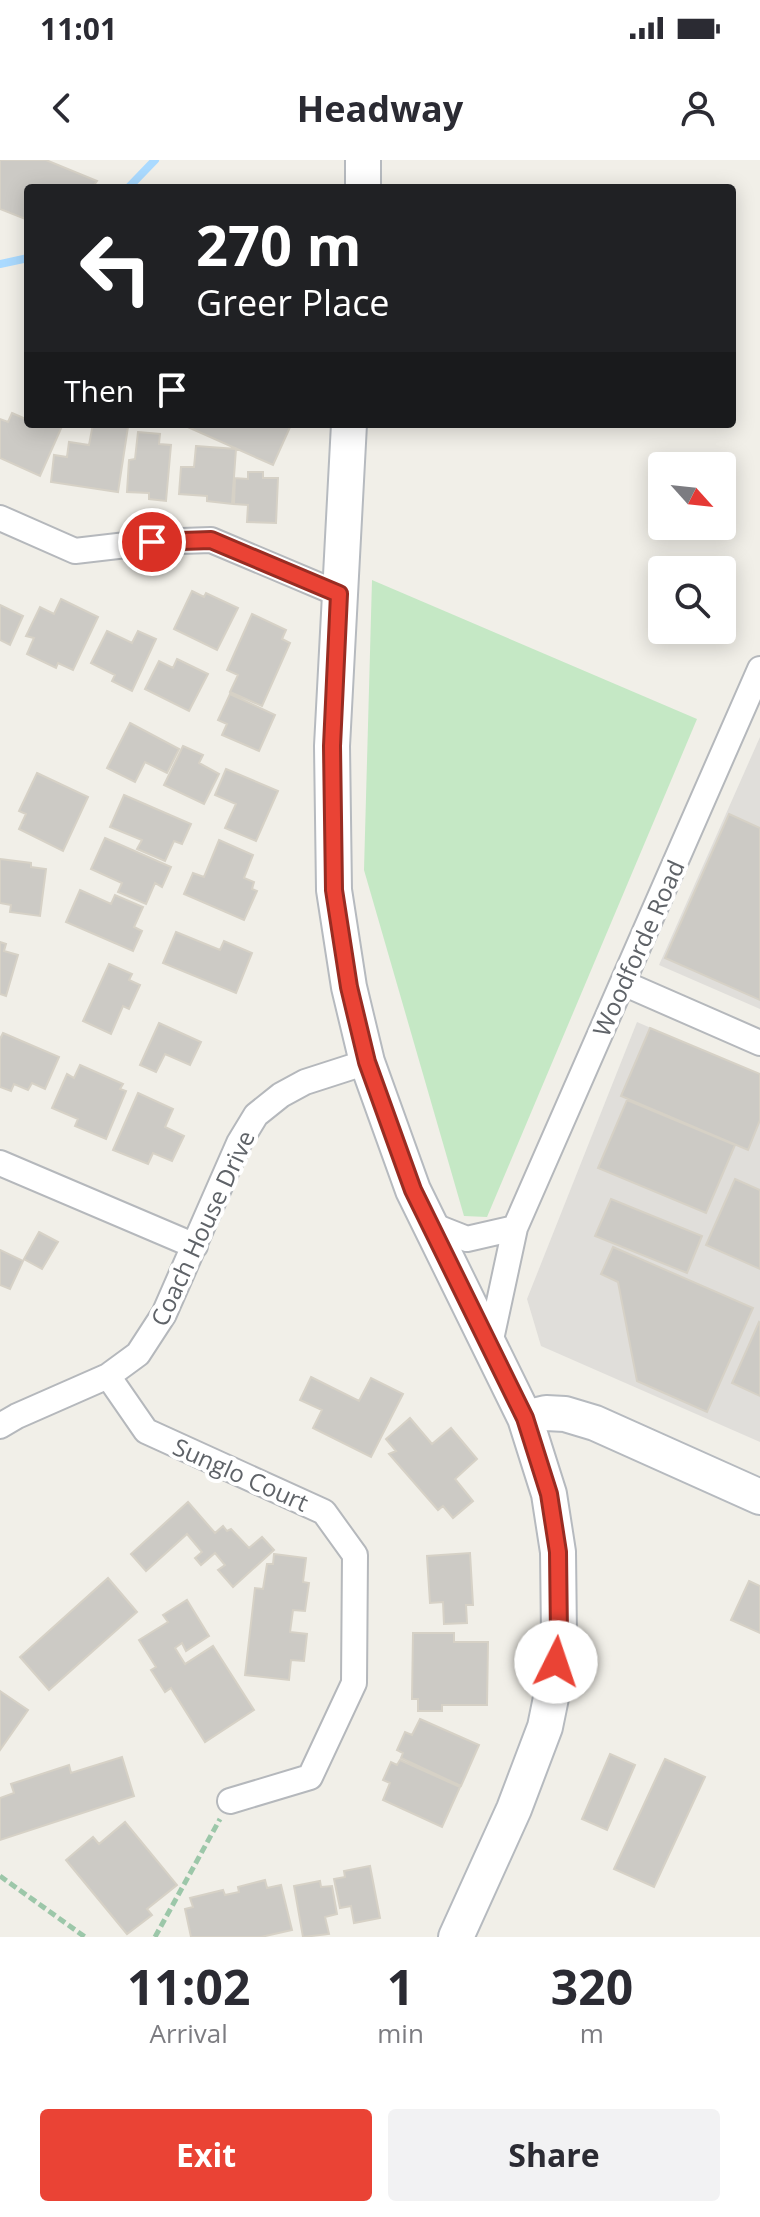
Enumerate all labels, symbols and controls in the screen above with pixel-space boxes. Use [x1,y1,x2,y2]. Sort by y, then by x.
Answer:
text: 11:01 [40,8,117,49]
text: Headway [297,84,463,133]
icon: back [40,86,84,130]
icon: person [676,86,720,130]
text: 270 m [196,206,362,282]
icon: left [64,216,168,320]
text: Greer Place [196,278,390,327]
icon: arrive [150,368,194,412]
text: Then [64,370,134,411]
north arrow [648,452,736,540]
map controls [648,452,736,644]
pin [118,508,186,576]
icon: arrive [130,520,174,564]
button: search [648,556,736,644]
street label: Woodforde Road [584,855,692,1041]
street label: Coach House Drive [142,1125,262,1331]
street label: Sunglo Court [168,1429,314,1519]
position arrow [514,1620,598,1704]
text: 11:02 [127,1954,250,2019]
text: 1 [387,1954,414,2019]
text: 320 [551,1954,633,2019]
text: Arrival [149,2015,228,2051]
text: min [377,2015,424,2051]
text: m [580,2015,604,2051]
button: Exit [40,2109,372,2201]
button: Share [388,2109,720,2201]

